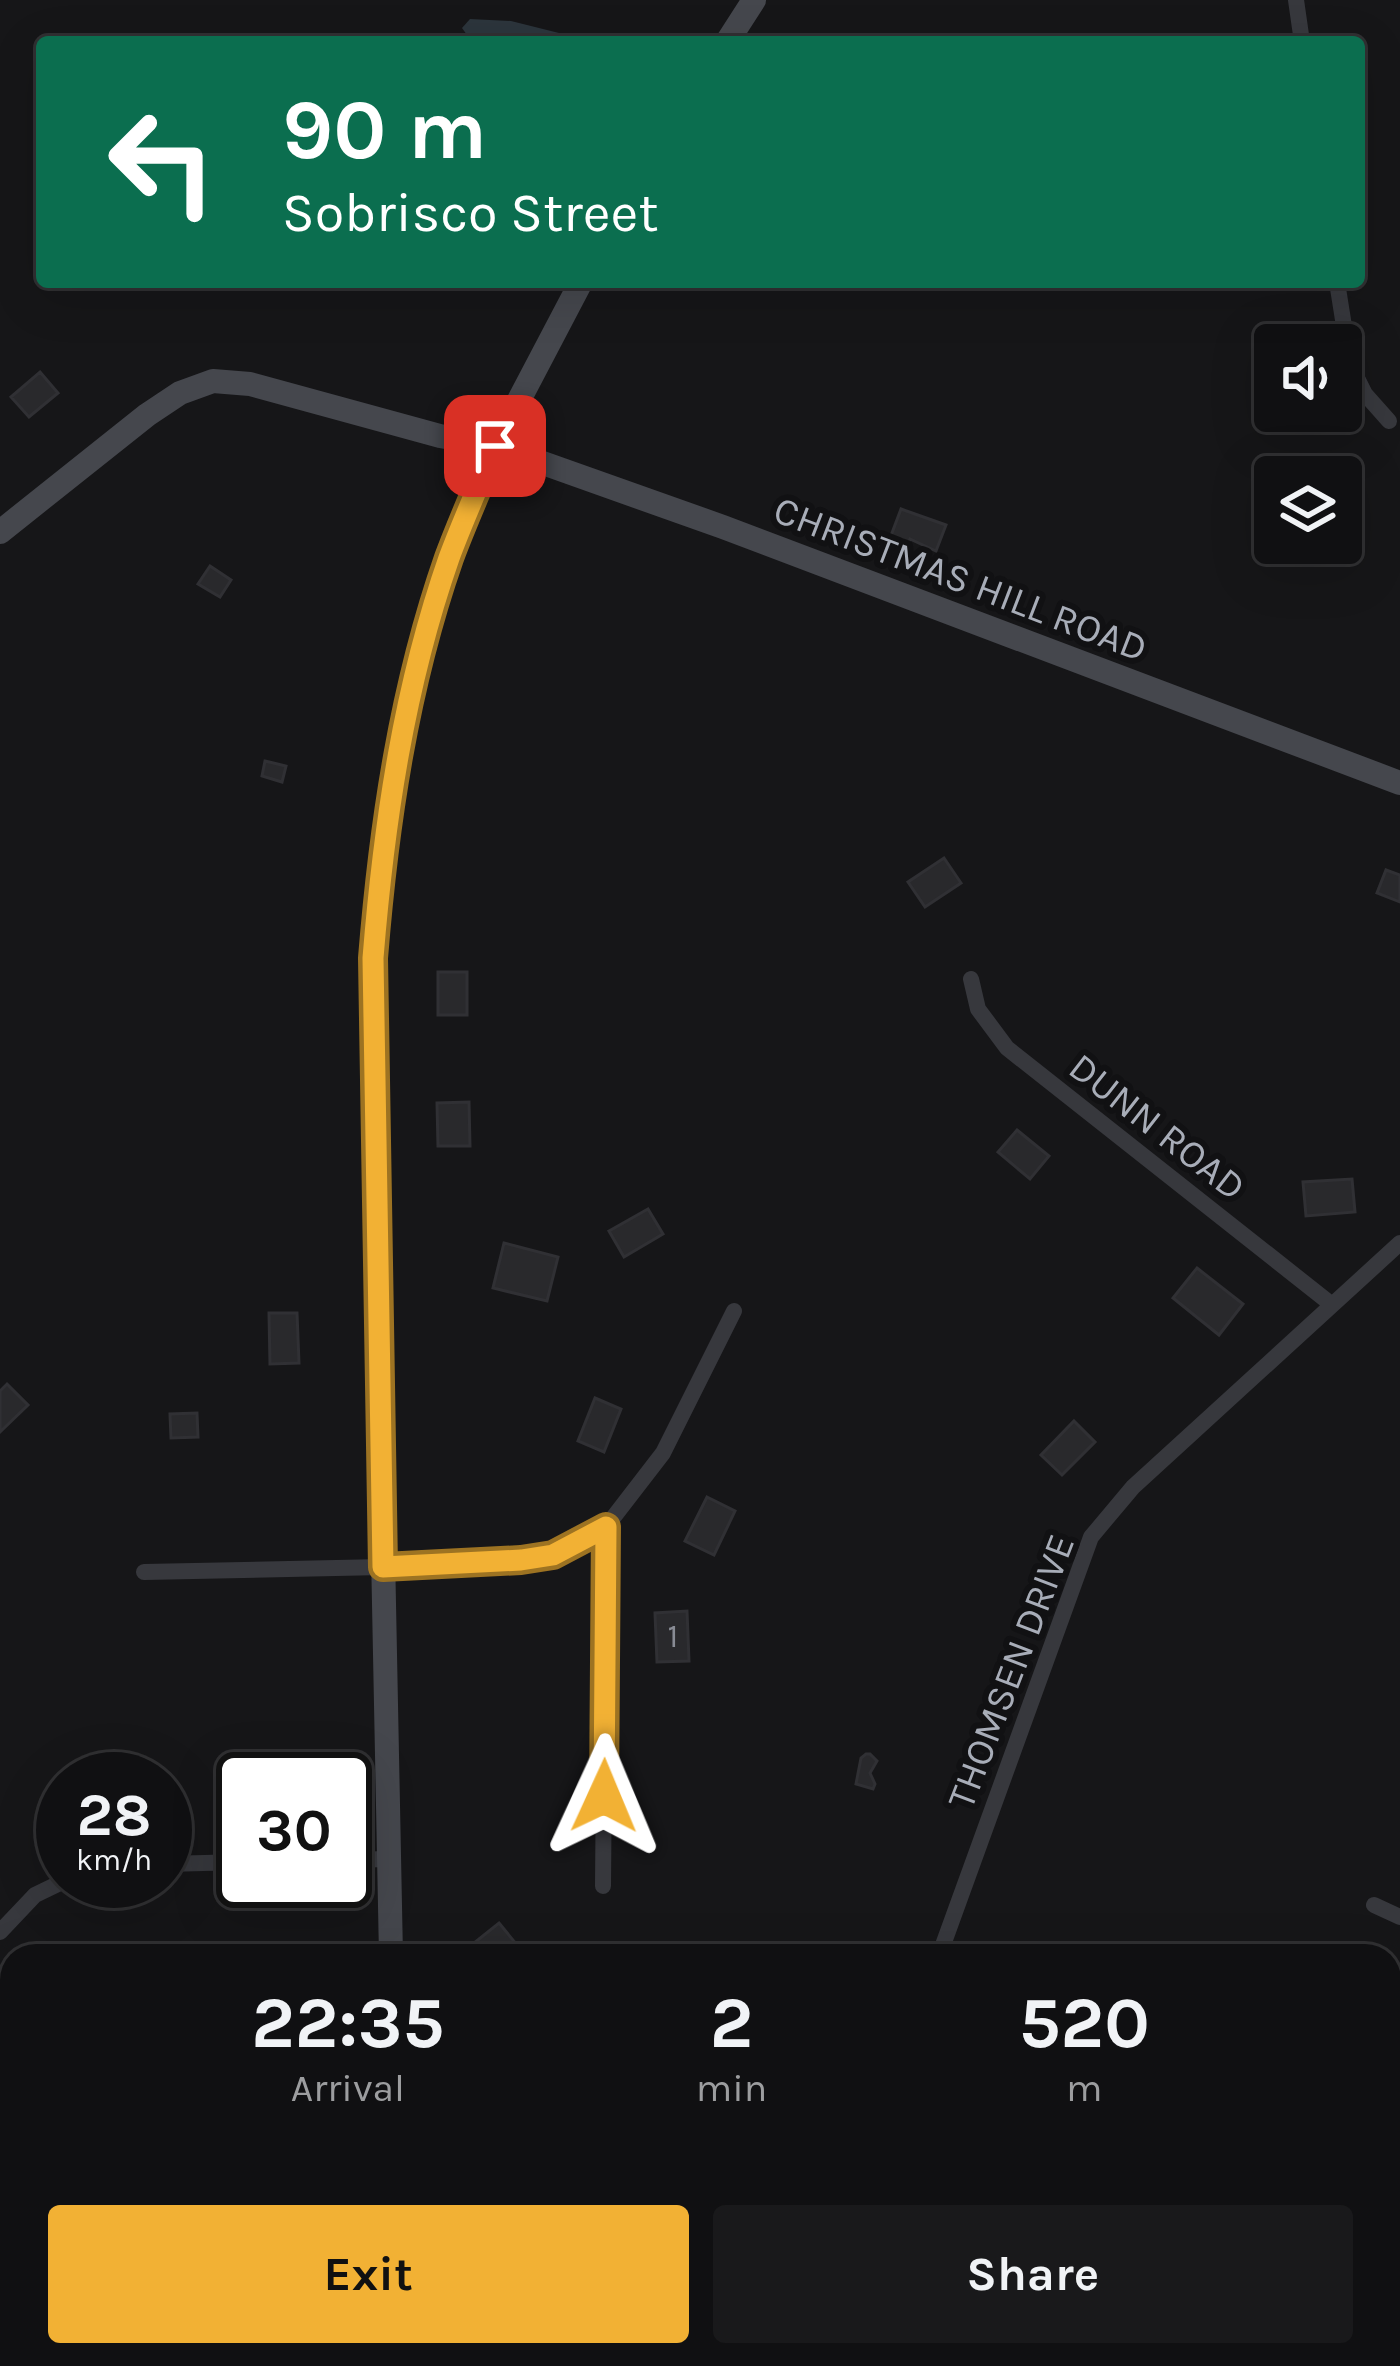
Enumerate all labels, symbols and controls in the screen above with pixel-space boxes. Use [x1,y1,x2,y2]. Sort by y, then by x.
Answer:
text: 90 m [282,81,487,179]
icon: left [84,84,240,240]
text: Sobrisco Street [282,181,659,245]
map controls [1254,324,1362,564]
button: sound [1254,324,1362,432]
pin [444,395,546,497]
icon: arrive [462,413,528,479]
button: layers [1254,456,1362,564]
street label: CHRISTMAS HILL ROAD [768,486,1154,671]
street label: DUNN ROAD [1060,1044,1255,1210]
street label: THOMSEN DRIVE [938,1528,1084,1815]
house number: 1 [668,1617,678,1655]
position arrow [541,1733,667,1859]
speed limit sign: 30 [216,1752,372,1908]
text: 28 [76,1780,152,1850]
text: km/h [76,1842,152,1878]
text: 22:35 [251,1981,444,2065]
text: 2 [710,1981,753,2065]
text: 520 [1019,1981,1150,2065]
text: Arrival [291,2065,405,2111]
text: min [696,2065,767,2111]
text: m [1066,2065,1102,2111]
button: Exit [48,2205,689,2343]
button: Share [713,2205,1353,2343]

